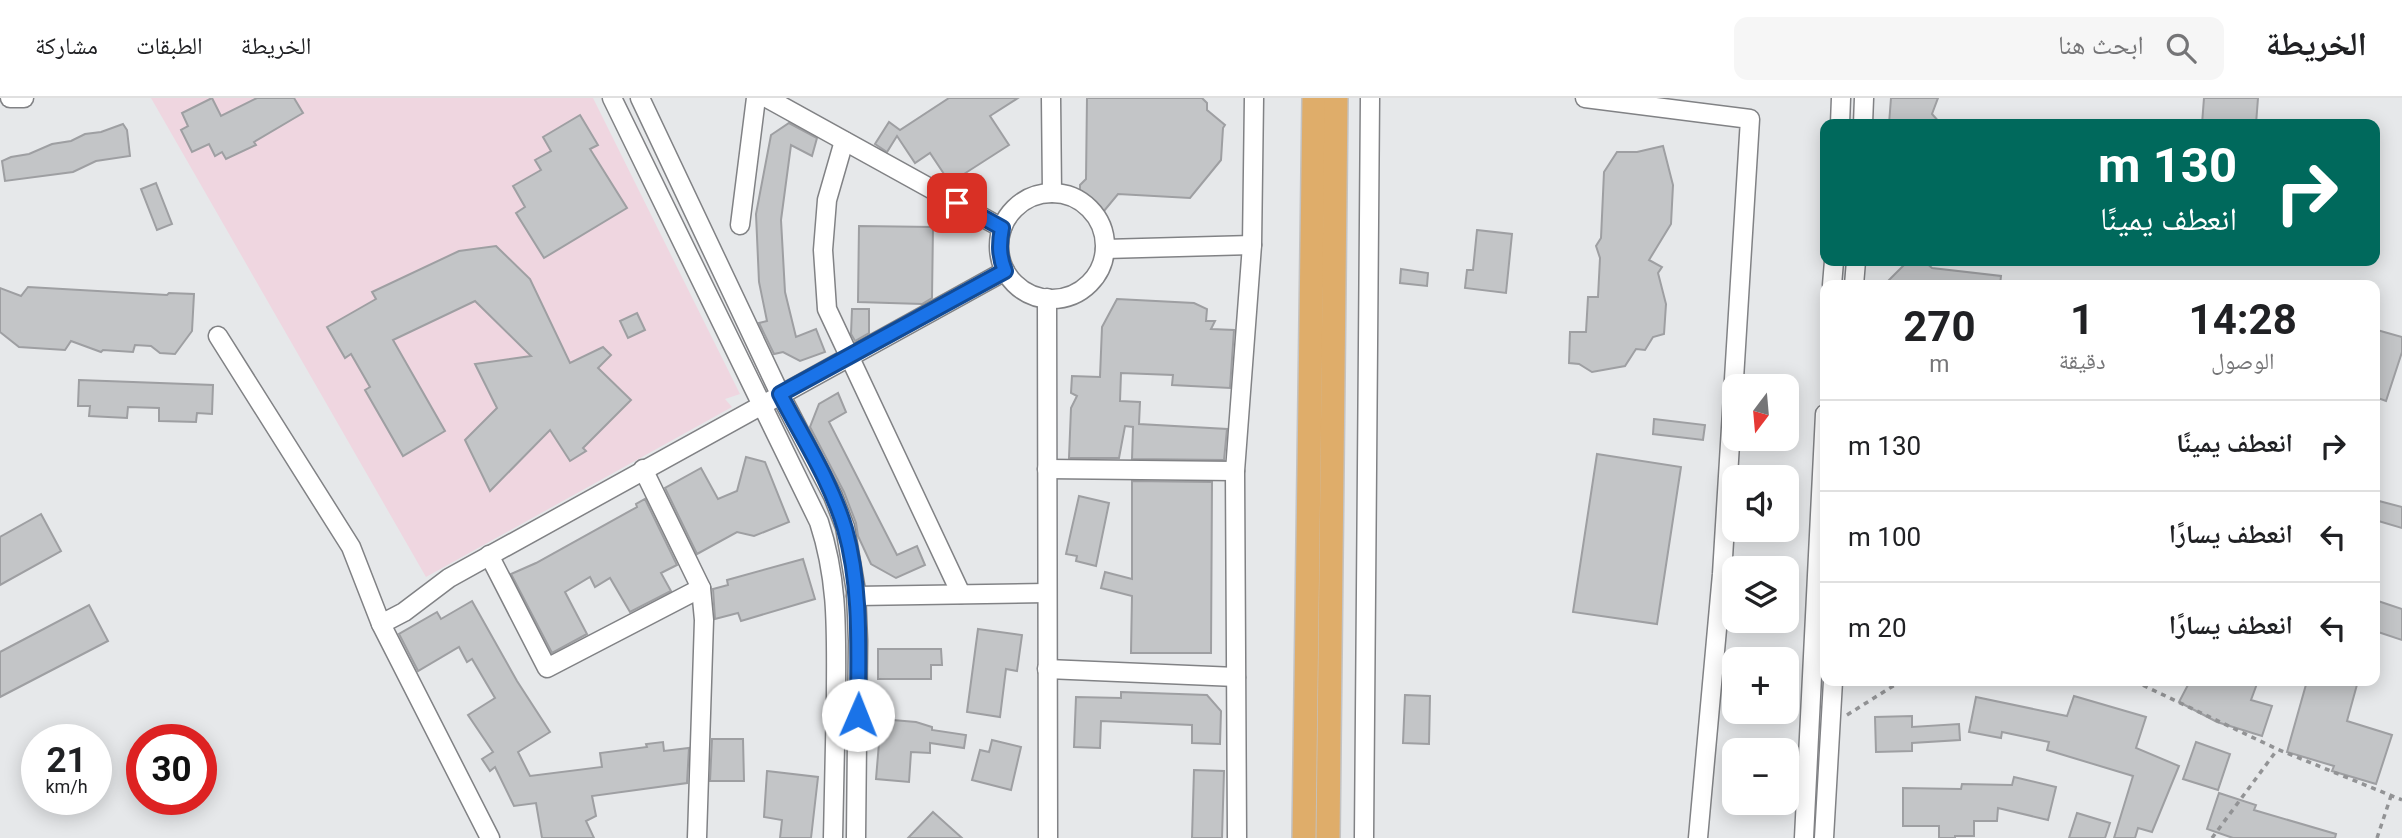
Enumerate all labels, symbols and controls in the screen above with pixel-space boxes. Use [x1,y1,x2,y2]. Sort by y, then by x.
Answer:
search box [1734,17,2224,80]
text: الخريطة [2266,24,2367,63]
icon: search [2162,29,2200,67]
text: ابحث هنا [2058,30,2144,60]
text: مشاركة [35,32,98,60]
text: الطبقات [136,32,203,60]
text: الخريطة [241,32,311,60]
text: 130 m [2098,137,2237,194]
icon: right [2261,147,2352,238]
pin [927,173,987,233]
icon: arrive [938,184,976,222]
text: انعطف يمينًا [2100,200,2237,238]
text: 1 [2070,295,2094,344]
text: 14:28 [2189,295,2297,344]
text: 270 [1903,302,1975,351]
text: دقيقة [2059,348,2105,375]
text: الوصول [2211,348,2275,375]
text: m [1929,351,1949,378]
north arrow [1722,374,1799,452]
map controls [1722,374,1799,815]
icon: right [2314,427,2352,465]
text: انعطف يمينًا [2176,428,2293,458]
text: 130 m [1848,431,1921,461]
button: sound [1722,465,1799,542]
icon: left [2314,518,2352,556]
text: انعطف يسارًا [2169,519,2293,549]
text: 100 m [1848,522,1921,552]
button: layers [1722,556,1799,633]
icon: left [2314,609,2352,647]
text: انعطف يسارًا [2169,610,2293,640]
text: 20 m [1848,613,1907,643]
button: + [1722,647,1799,724]
position arrow [821,678,895,752]
speed limit sign: 30 [126,724,217,815]
button: − [1722,738,1799,815]
text: 21 [46,740,87,781]
text: km/h [45,776,88,797]

